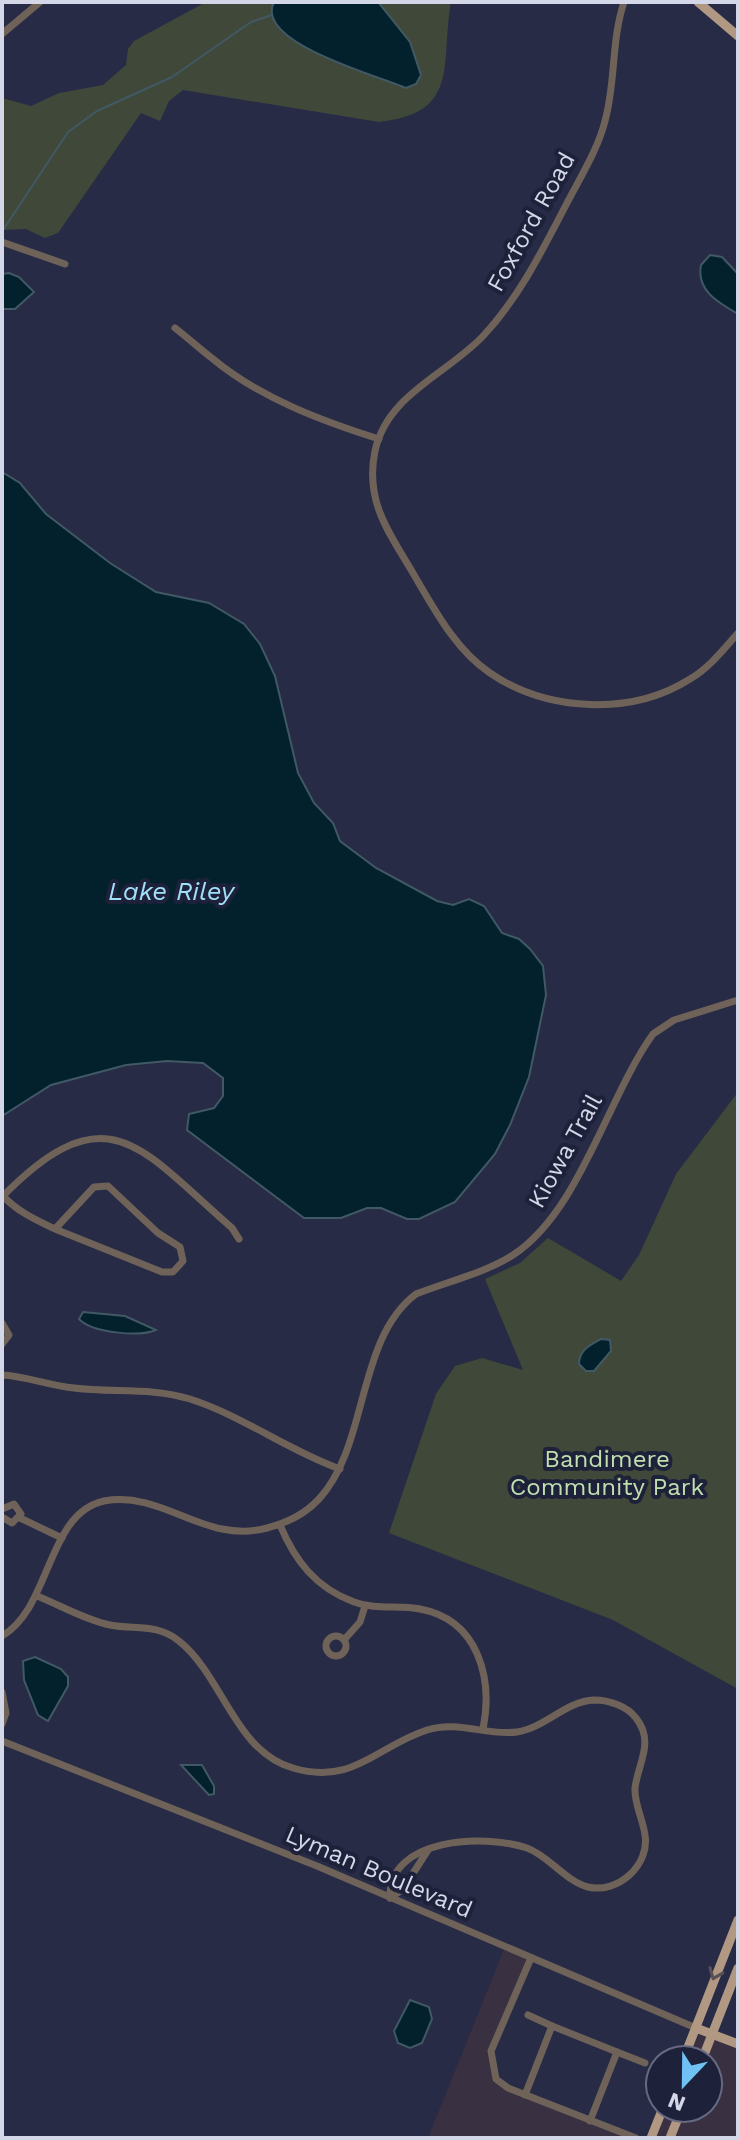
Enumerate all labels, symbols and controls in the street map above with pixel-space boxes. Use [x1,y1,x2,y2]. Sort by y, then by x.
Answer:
street label: Foxford Road [481,148,581,296]
water label: Lake Riley [108,876,236,906]
street label: Kiowa Trail [522,1088,608,1213]
park label: Bandimere Community Park [510,1445,705,1501]
street label: Lyman Boulevard [281,1820,477,1924]
one-way arrow [709,1966,725,1980]
north arrow [644,2044,724,2124]
text: N [664,2087,689,2117]

